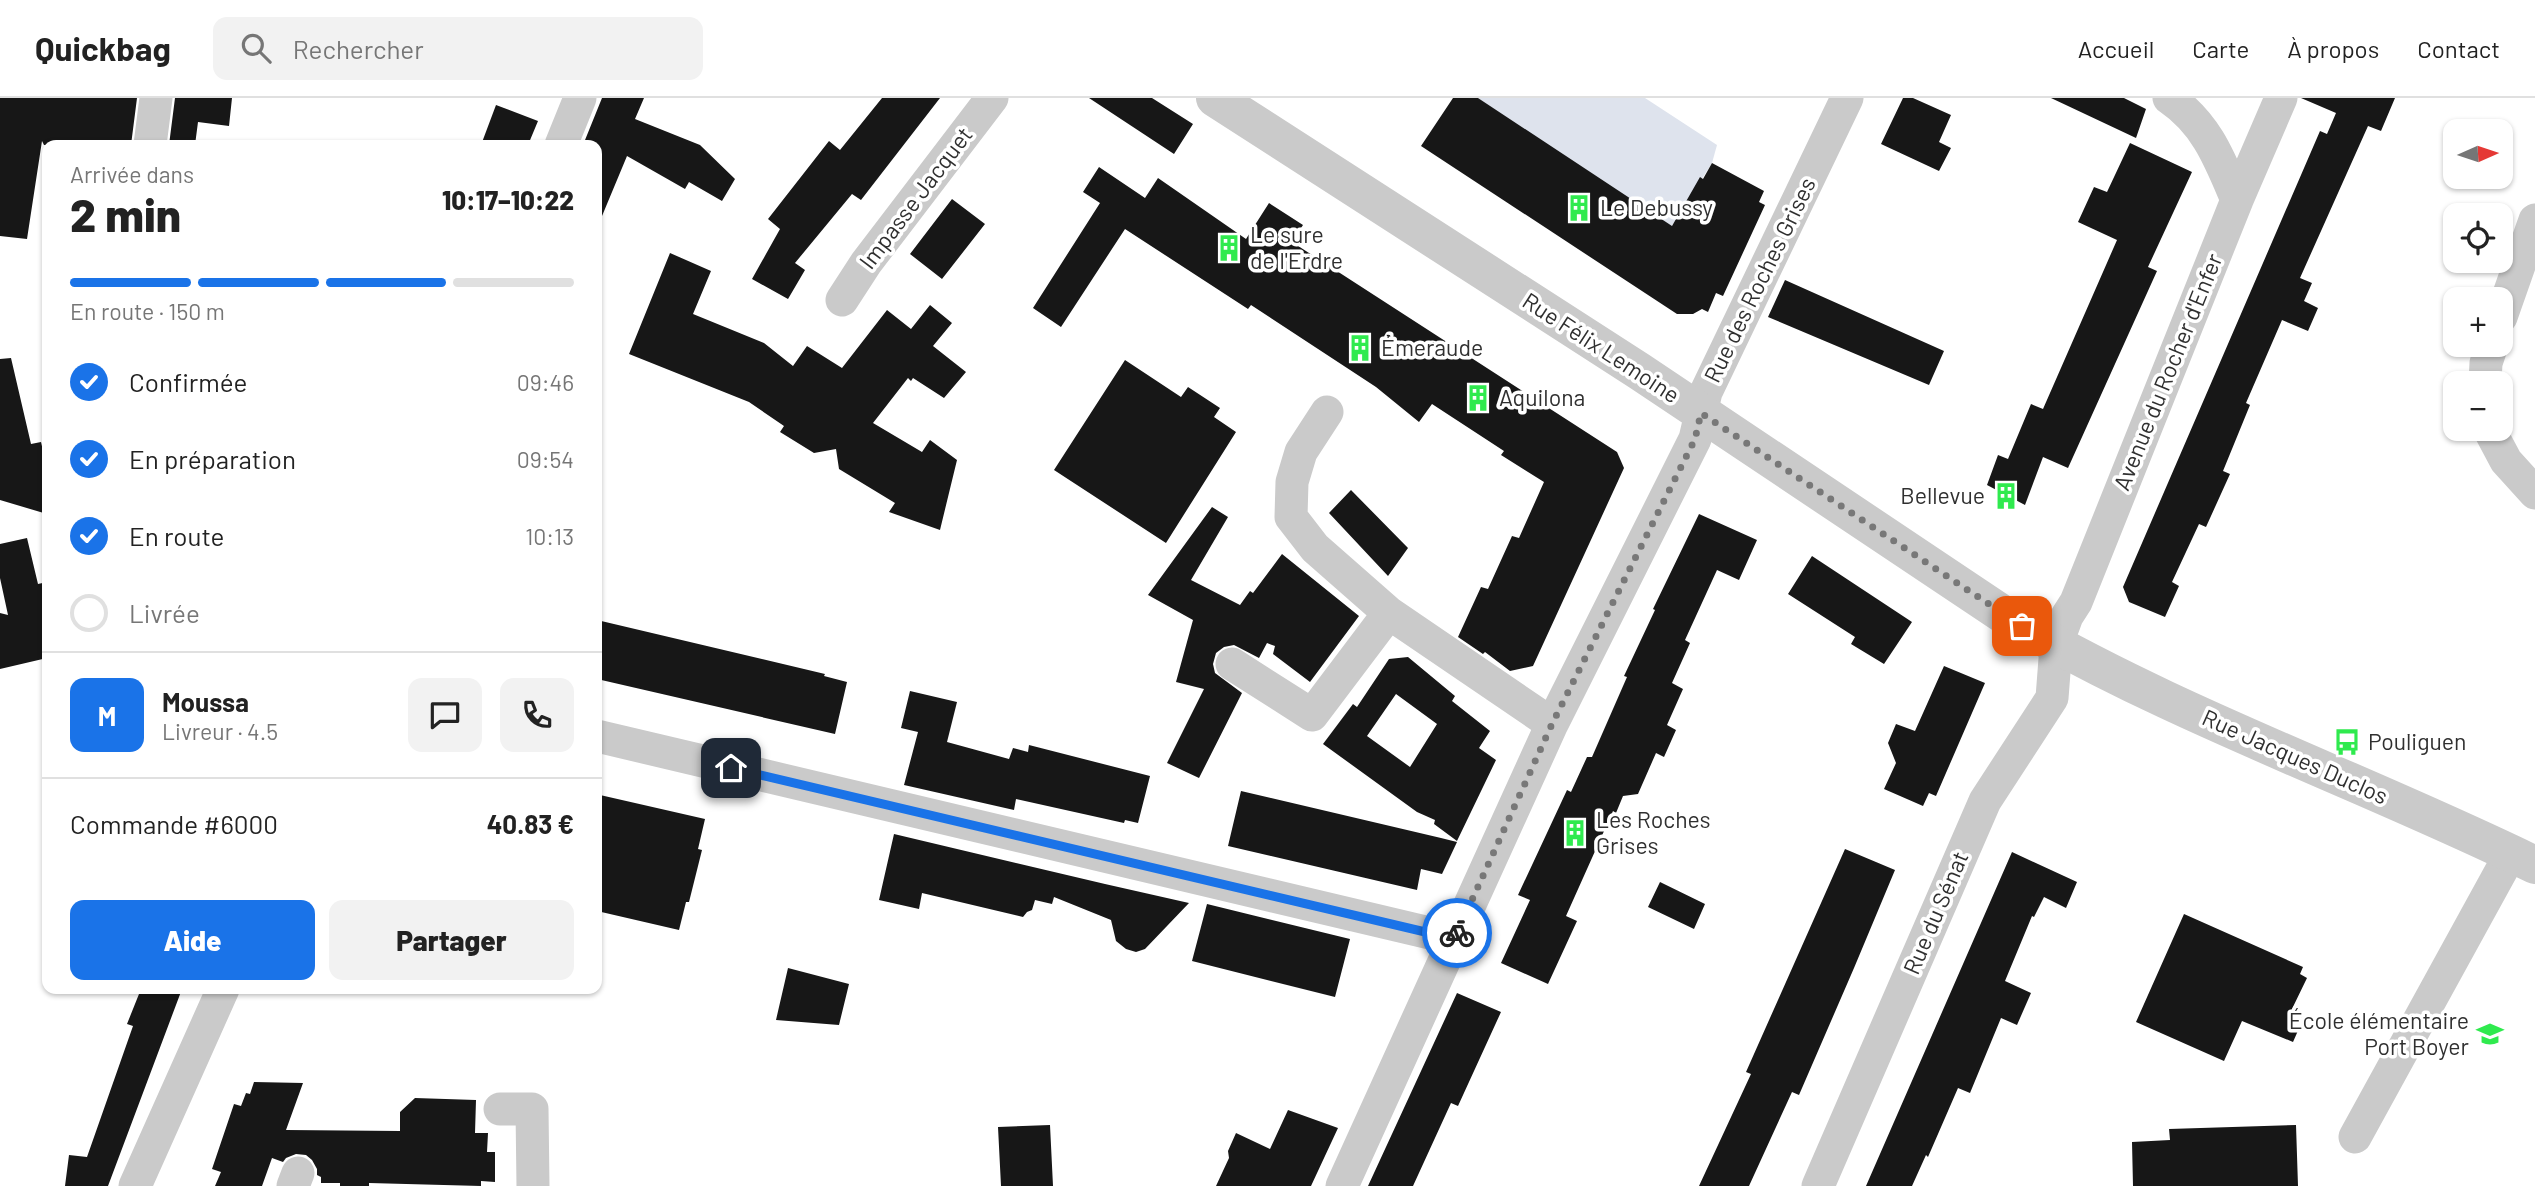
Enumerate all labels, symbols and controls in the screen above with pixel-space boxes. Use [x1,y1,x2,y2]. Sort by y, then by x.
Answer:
search box [213,17,703,80]
text: Quickbag [35,28,171,68]
icon: search [237,29,275,67]
text: Rechercher [293,33,424,64]
text: Accueil [2078,34,2154,63]
text: Carte [2192,34,2249,63]
text: À propos [2287,34,2379,63]
text: Contact [2417,34,2500,63]
north arrow [2443,119,2513,189]
map controls [2443,119,2513,441]
street label: Impasse Jacquet [853,121,978,274]
text: Arrivée dans [70,160,194,188]
street label: Rue des Roches Grises [1697,173,1821,387]
text: 10:17–10:22 [442,184,574,215]
text: 2 min [70,186,181,241]
building icon: Le Debussy [1564,193,1594,223]
place label: Le Debussy [1600,193,1713,221]
button: locate [2443,203,2513,273]
place label: Le sure de l'Erdre [1250,220,1343,274]
building icon: Le sure de l'Erdre [1214,233,1244,263]
street label: Avenue du Rocher d'Enfer [2107,249,2228,494]
street label: Rue Félix Lemoine [1518,286,1685,408]
button: + [2443,287,2513,357]
text: En route · 150 m [70,297,225,325]
building icon: Émeraude [1345,333,1375,363]
place label: Émeraude [1381,333,1483,361]
icon: check [70,363,108,401]
text: Confirmée [129,366,247,397]
text: 09:46 [517,368,574,396]
button: − [2443,371,2513,441]
building icon: Aquilona [1463,383,1493,413]
place label: Aquilona [1499,383,1585,411]
icon: check [70,440,108,478]
text: En préparation [129,443,296,474]
text: 09:54 [517,445,574,473]
place label: Bellevue [1900,481,1985,509]
building icon: Bellevue [1991,481,2021,511]
icon: check [70,517,108,555]
text: En route [129,520,224,551]
text: 10:13 [525,522,574,550]
pin [1992,596,2052,656]
text: Livrée [129,597,200,628]
icon: bag [2003,607,2041,645]
button: chat [408,678,482,752]
button: phone [500,678,574,752]
text: Moussa [162,686,249,717]
text: M [98,700,116,731]
street label: Rue Jacques Duclos [2198,703,2392,810]
text: Livreur · 4.5 [162,717,278,745]
bus stop icon: Pouliguen [2332,727,2362,757]
place label: Pouliguen [2368,727,2467,755]
pin [701,738,761,798]
icon: home [712,749,750,787]
place label: Les Roches Grises [1596,805,1711,859]
text: Commande #6000 [70,808,278,839]
text: 40.83 € [487,808,574,839]
building icon: Les Roches Grises [1560,818,1590,848]
street label: Rue du Sénat [1897,847,1974,978]
courier [1422,898,1492,968]
button: Aide [70,900,315,980]
button: Partager [329,900,574,980]
icon: bike [1438,914,1476,952]
place label: École élémentaire Port Boyer [2289,1006,2470,1060]
school or university icon: École élémentaire Port Boyer [2475,1019,2505,1049]

